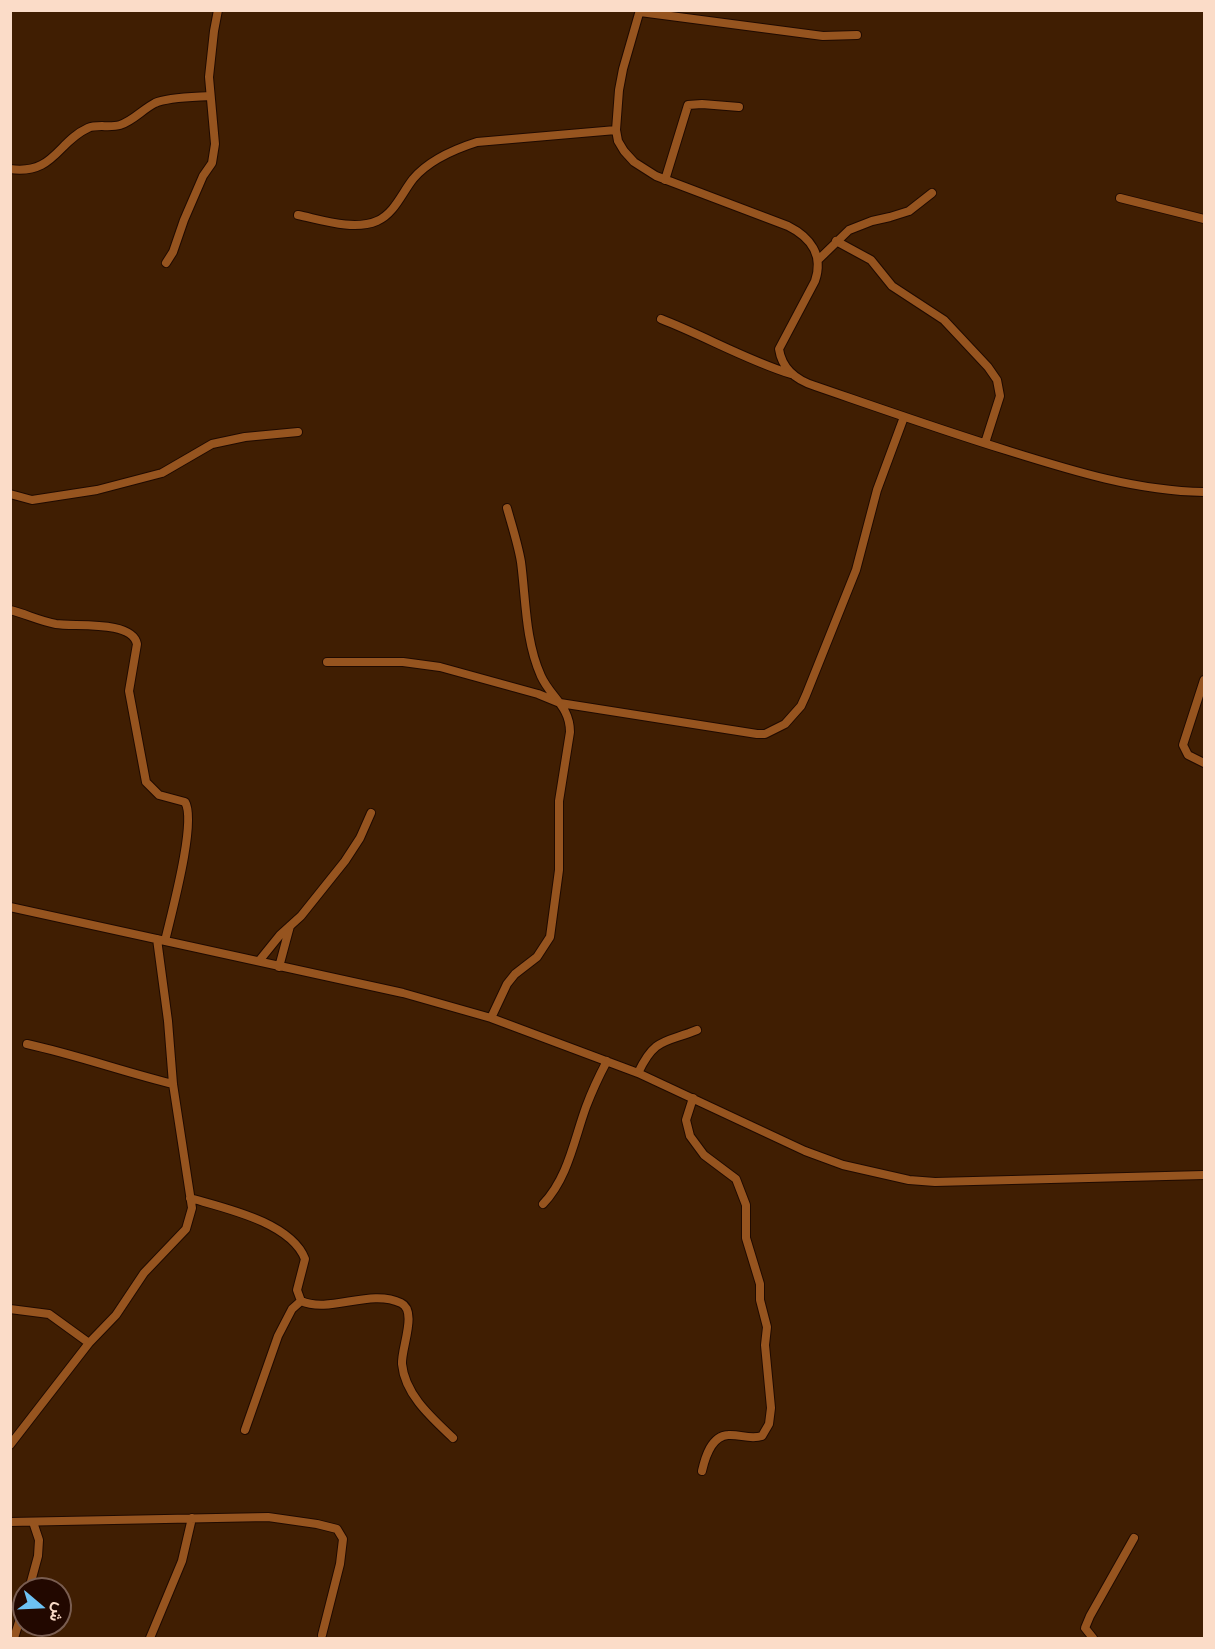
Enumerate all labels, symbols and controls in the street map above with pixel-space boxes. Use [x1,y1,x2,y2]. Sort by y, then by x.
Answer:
north arrow [12,1577,72,1637]
text: ش [45,1600,70,1625]

